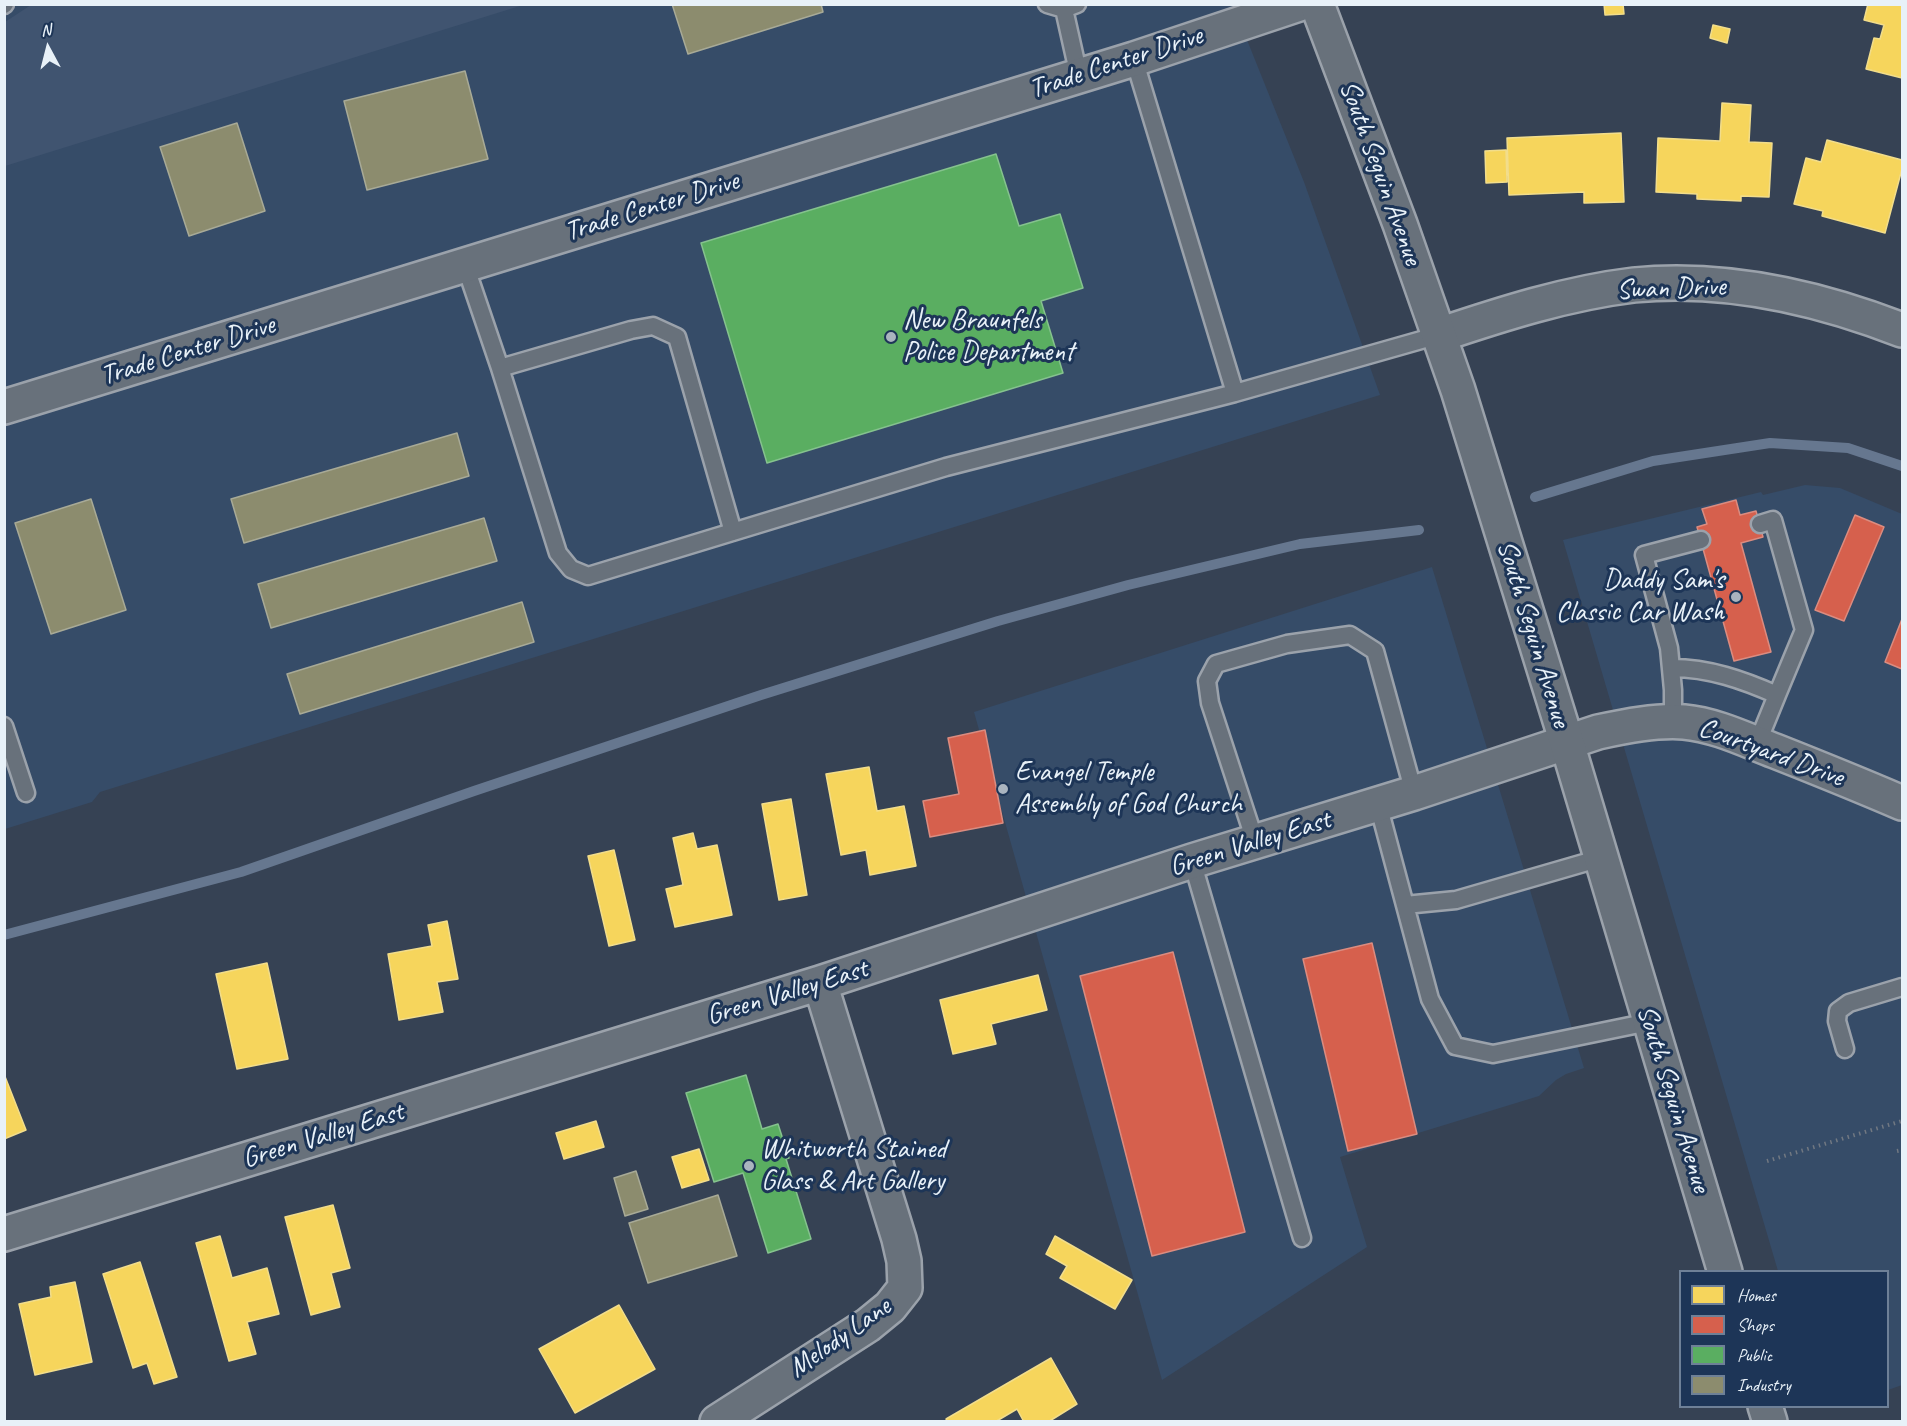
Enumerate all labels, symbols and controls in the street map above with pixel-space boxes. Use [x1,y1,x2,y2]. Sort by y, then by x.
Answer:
north arrow [18,18,78,78]
street label: Trade Center Drive [1025,19,1207,107]
text: N [40,20,52,41]
street label: South Seguin Avenue [1331,76,1429,270]
street label: Trade Center Drive [561,165,743,249]
street label: Swan Drive [1616,270,1726,308]
place label: New Braunfels Police Department [903,304,1074,370]
street label: Trade Center Drive [97,309,279,393]
marker: New Braunfels Police Department [884,330,898,344]
street label: South Seguin Avenue [1489,536,1577,732]
place label: Daddy Sam's Classic Car Wash [1556,564,1724,630]
marker: Daddy Sam's Classic Car Wash [1729,590,1743,604]
street label: Courtyard Drive [1694,711,1848,795]
place label: Evangel Temple Assembly of God Church [1015,756,1242,822]
marker: Evangel Temple Assembly of God Church [996,782,1010,796]
street label: Green Valley East [1165,804,1335,884]
street label: Green Valley East [702,953,872,1033]
street label: South Seguin Avenue [1629,1001,1717,1197]
street label: Green Valley East [238,1096,408,1176]
place label: Whitworth Stained Glass & Art Gallery [761,1133,946,1199]
marker: Whitworth Stained Glass & Art Gallery [742,1159,756,1173]
legend [1679,1270,1889,1408]
text: Homes [1737,1284,1776,1306]
street label: Melody Lane [782,1291,898,1385]
text: Shops [1737,1314,1774,1336]
text: Public [1737,1344,1772,1366]
text: Industry [1737,1374,1791,1396]

